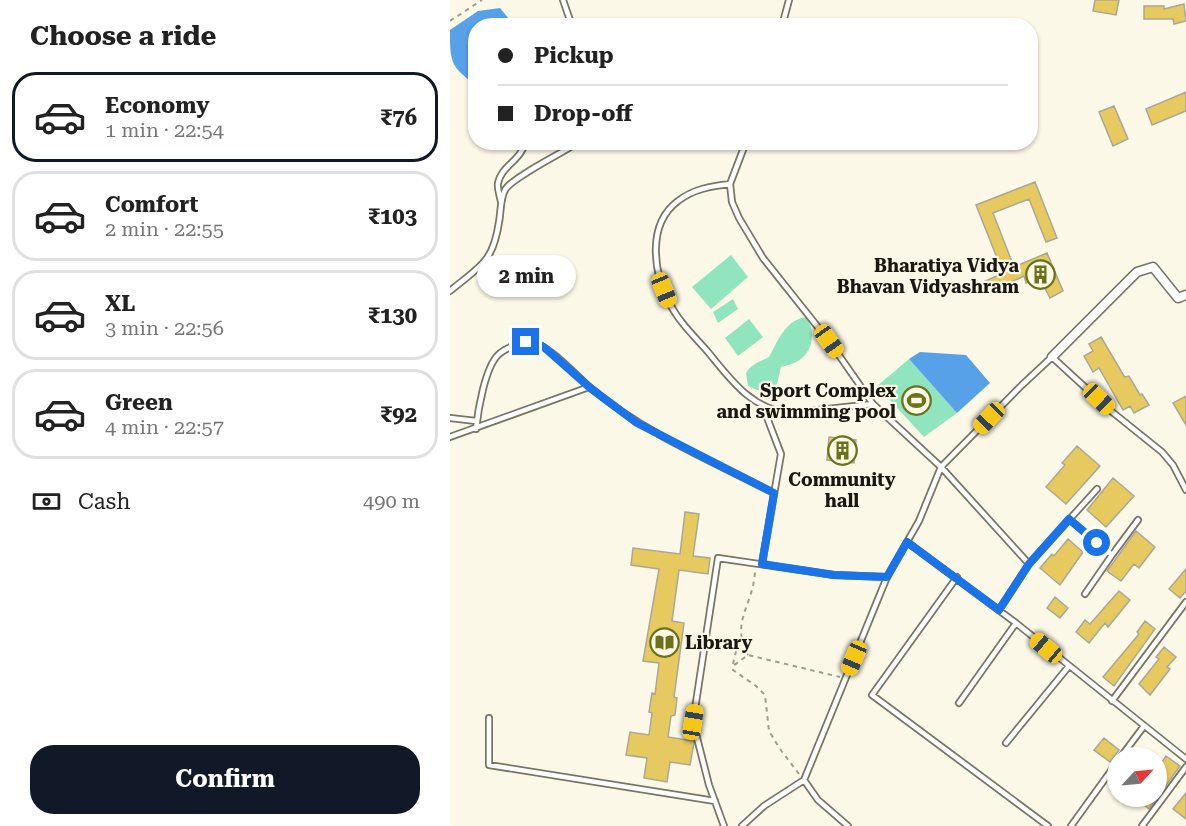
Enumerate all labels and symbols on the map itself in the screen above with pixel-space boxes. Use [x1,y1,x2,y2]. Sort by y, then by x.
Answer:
callout: 2 min [476,255,575,297]
place label: Bharatiya Vidya Bhavan Vidyashram [837,255,1020,297]
building icon: Bharatiya Vidya Bhavan Vidyashram [1024,259,1056,291]
car [649,270,679,310]
car [811,321,847,361]
route end [512,328,539,355]
place label: Sport Complex and swimming pool [716,380,896,422]
car [1080,380,1118,418]
sports icon: Sport Complex and swimming pool [901,384,933,416]
car [970,399,1008,437]
building icon: Community hall [826,434,858,466]
place label: Community hall [788,469,896,511]
route start [1083,529,1110,556]
library icon: Library [648,626,680,658]
car [1026,630,1066,666]
place label: Library [685,632,752,653]
car [839,638,869,678]
car [681,703,705,741]
north arrow [1107,747,1167,807]

